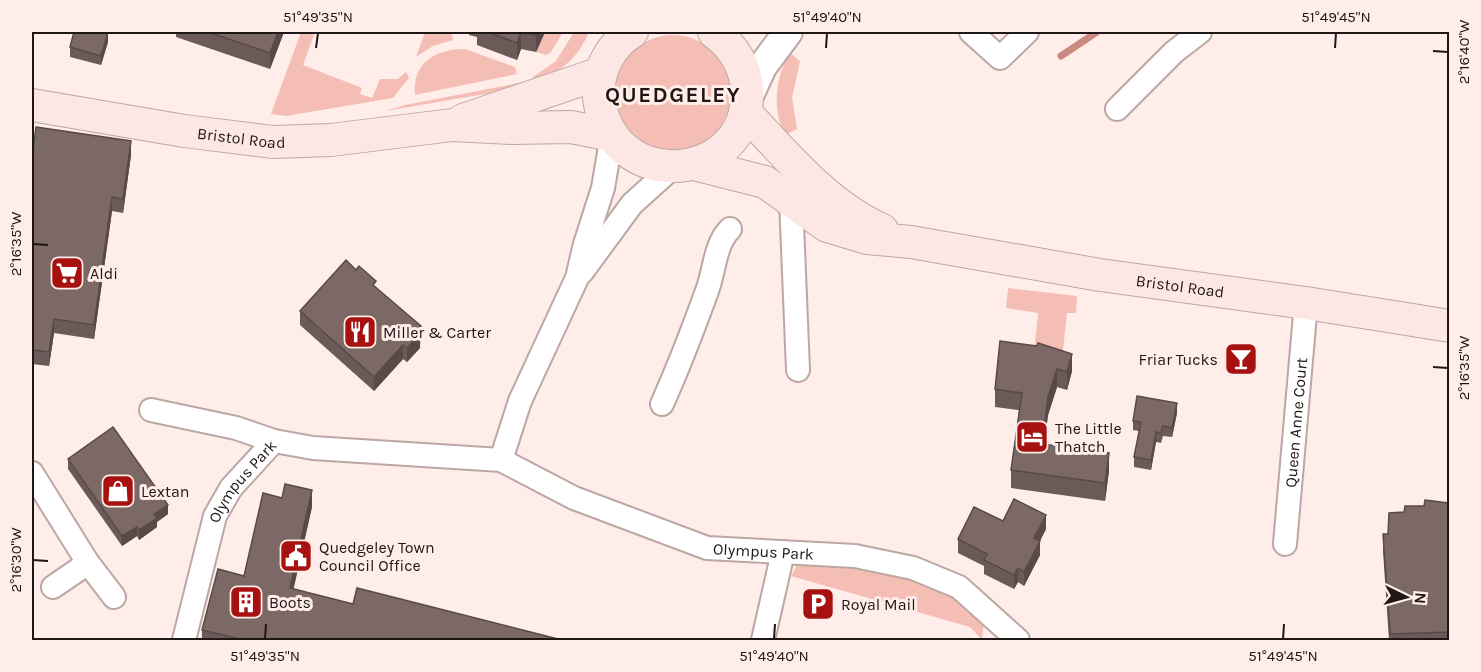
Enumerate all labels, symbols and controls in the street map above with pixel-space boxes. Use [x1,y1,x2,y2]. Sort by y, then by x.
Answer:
text: 51°49'35"N [283,8,353,26]
text: 51°49'40"N [792,8,862,26]
text: 51°49'45"N [1301,8,1371,26]
text: 2°16'40"W [1455,19,1473,84]
district label: QUEDGELEY [605,82,741,108]
street label: Bristol Road [196,124,286,152]
text: 2°16'35"W [7,211,25,276]
supermarket icon: Aldi [49,255,85,291]
place label: Aldi [90,264,118,283]
street label: Bristol Road [1135,271,1225,302]
restaurant icon: Miller & Carter [342,314,378,350]
place label: Miller & Carter [383,323,491,342]
text: 2°16'35"W [1455,335,1473,400]
bar icon: Friar Tucks [1223,341,1259,377]
place label: Friar Tucks [1138,350,1218,369]
street label: Queen Anne Court [1281,357,1311,488]
hotel icon: The Little Thatch [1014,419,1050,455]
place label: The Little Thatch [1055,419,1122,456]
street label: Olympus Park [205,436,281,525]
shop icon: Lextan [100,473,136,509]
place label: Lextan [141,482,189,501]
text: 2°16'30"W [7,527,25,593]
public building icon: Quedgeley Town Council Office [278,538,314,574]
place label: Quedgeley Town Council Office [319,538,435,575]
street label: Olympus Park [712,539,814,564]
north arrow [1376,567,1436,627]
building icon: Boots [228,584,264,620]
parking icon: Royal Mail [800,586,836,622]
text: N [1410,592,1430,605]
place label: Boots [269,593,311,612]
place label: Royal Mail [841,595,916,614]
text: 51°49'35"N [230,647,300,665]
text: 51°49'40"N [739,647,809,665]
text: 51°49'45"N [1248,647,1318,665]

